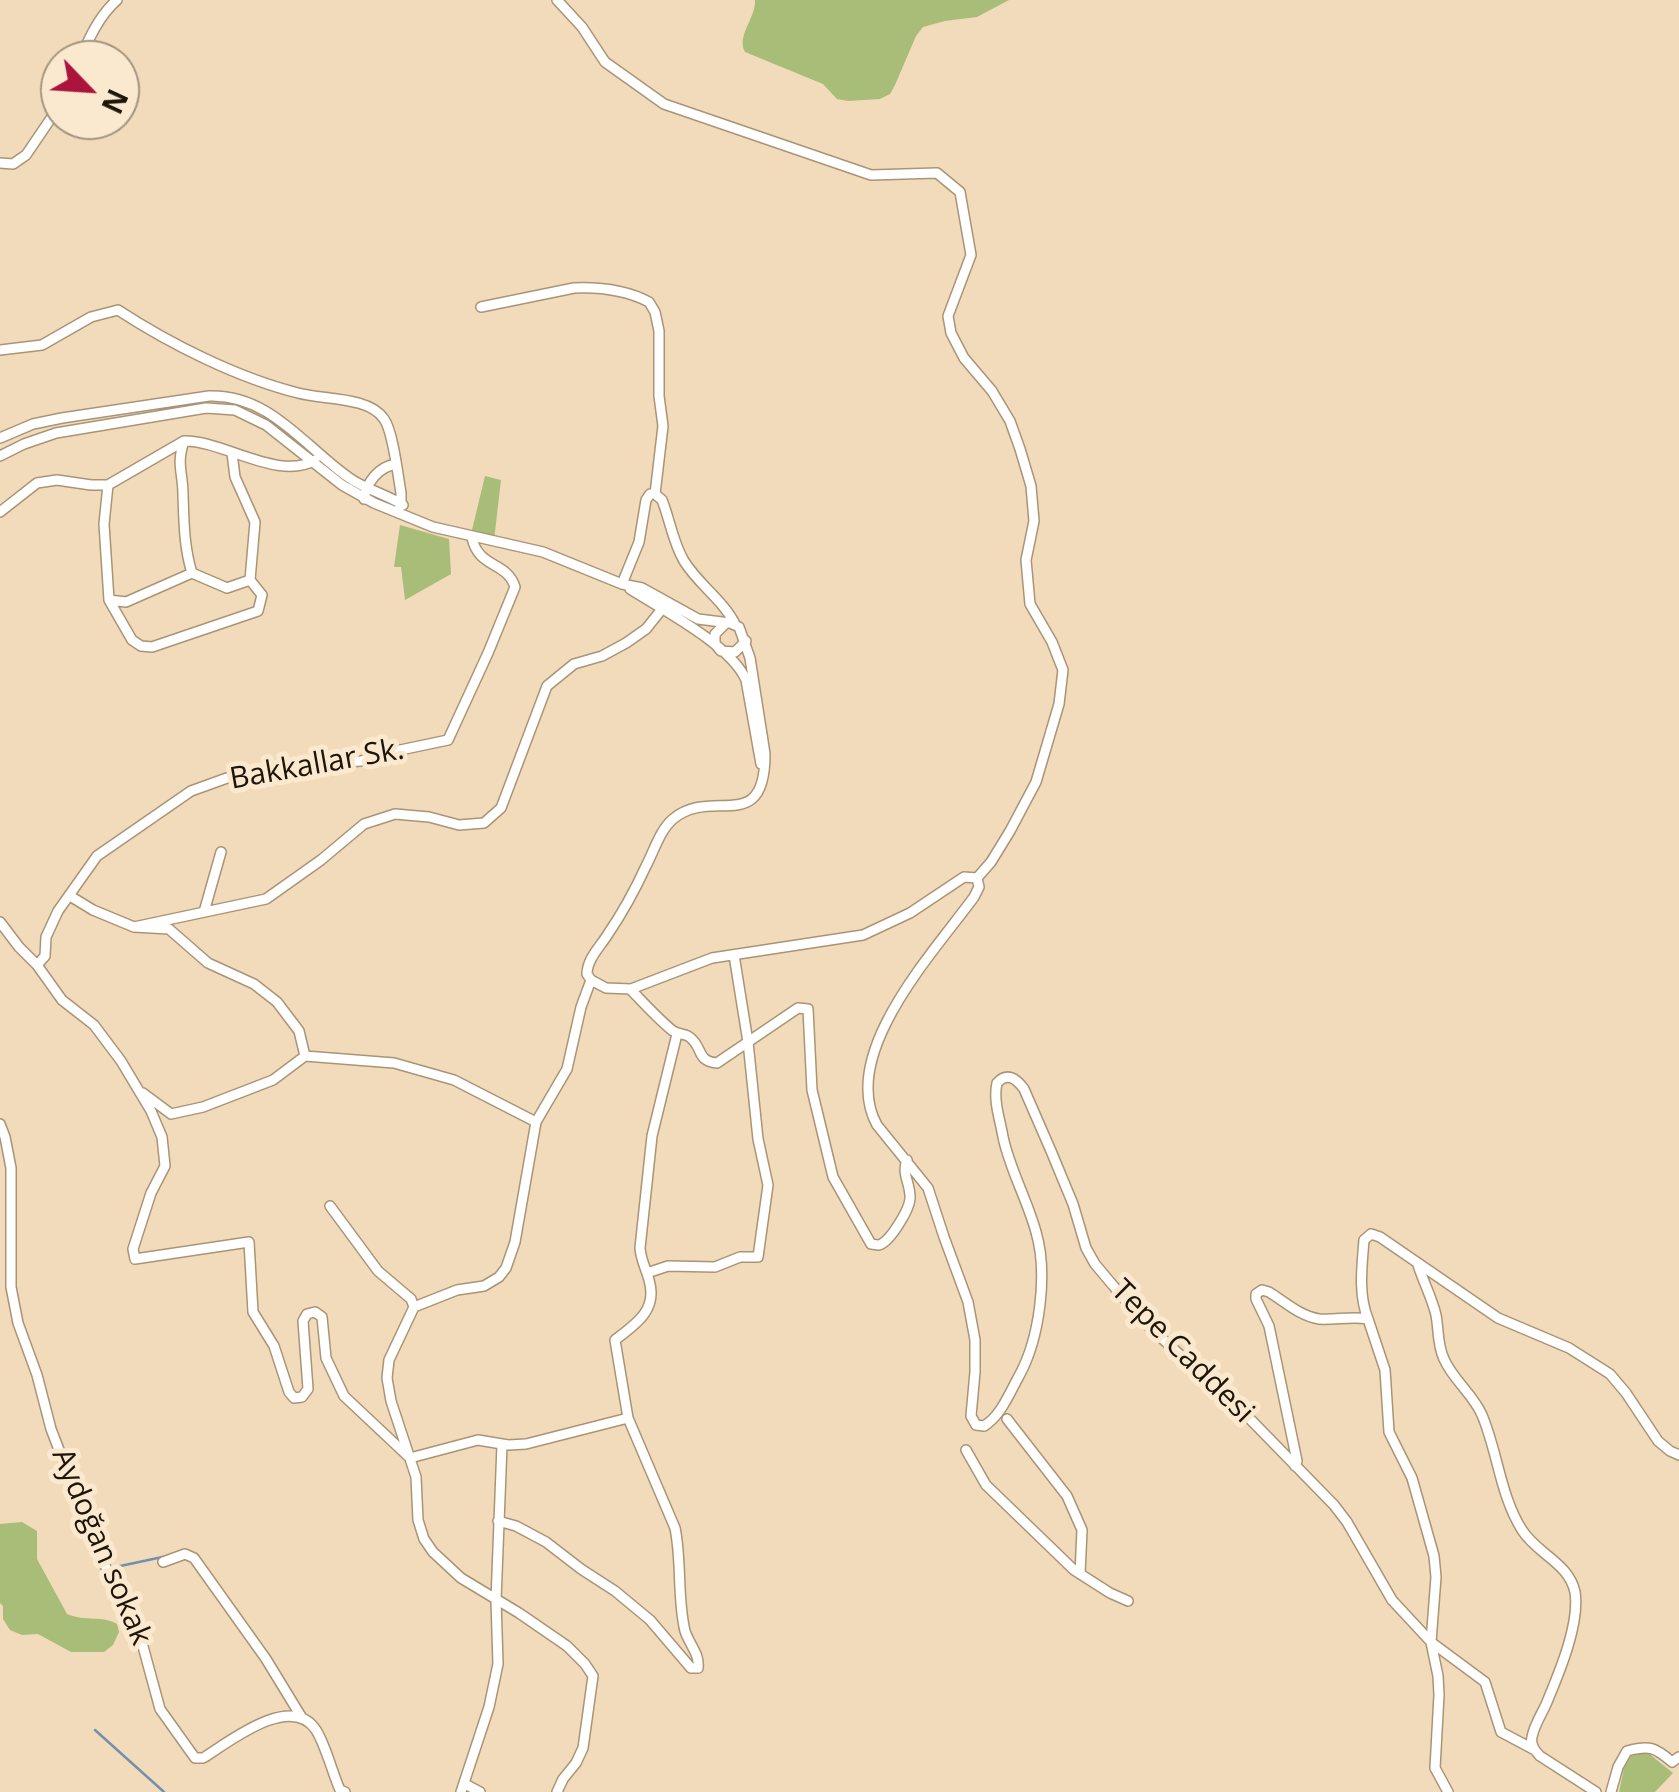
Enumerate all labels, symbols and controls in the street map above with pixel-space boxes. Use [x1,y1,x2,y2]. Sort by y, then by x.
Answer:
north arrow [40,40,140,140]
text: N [93,83,137,120]
street label: Bakkallar Sk. [227,732,407,798]
street label: Tepe Caddesi [1103,1273,1261,1431]
street label: Aydoğan sokak [43,1443,159,1651]

